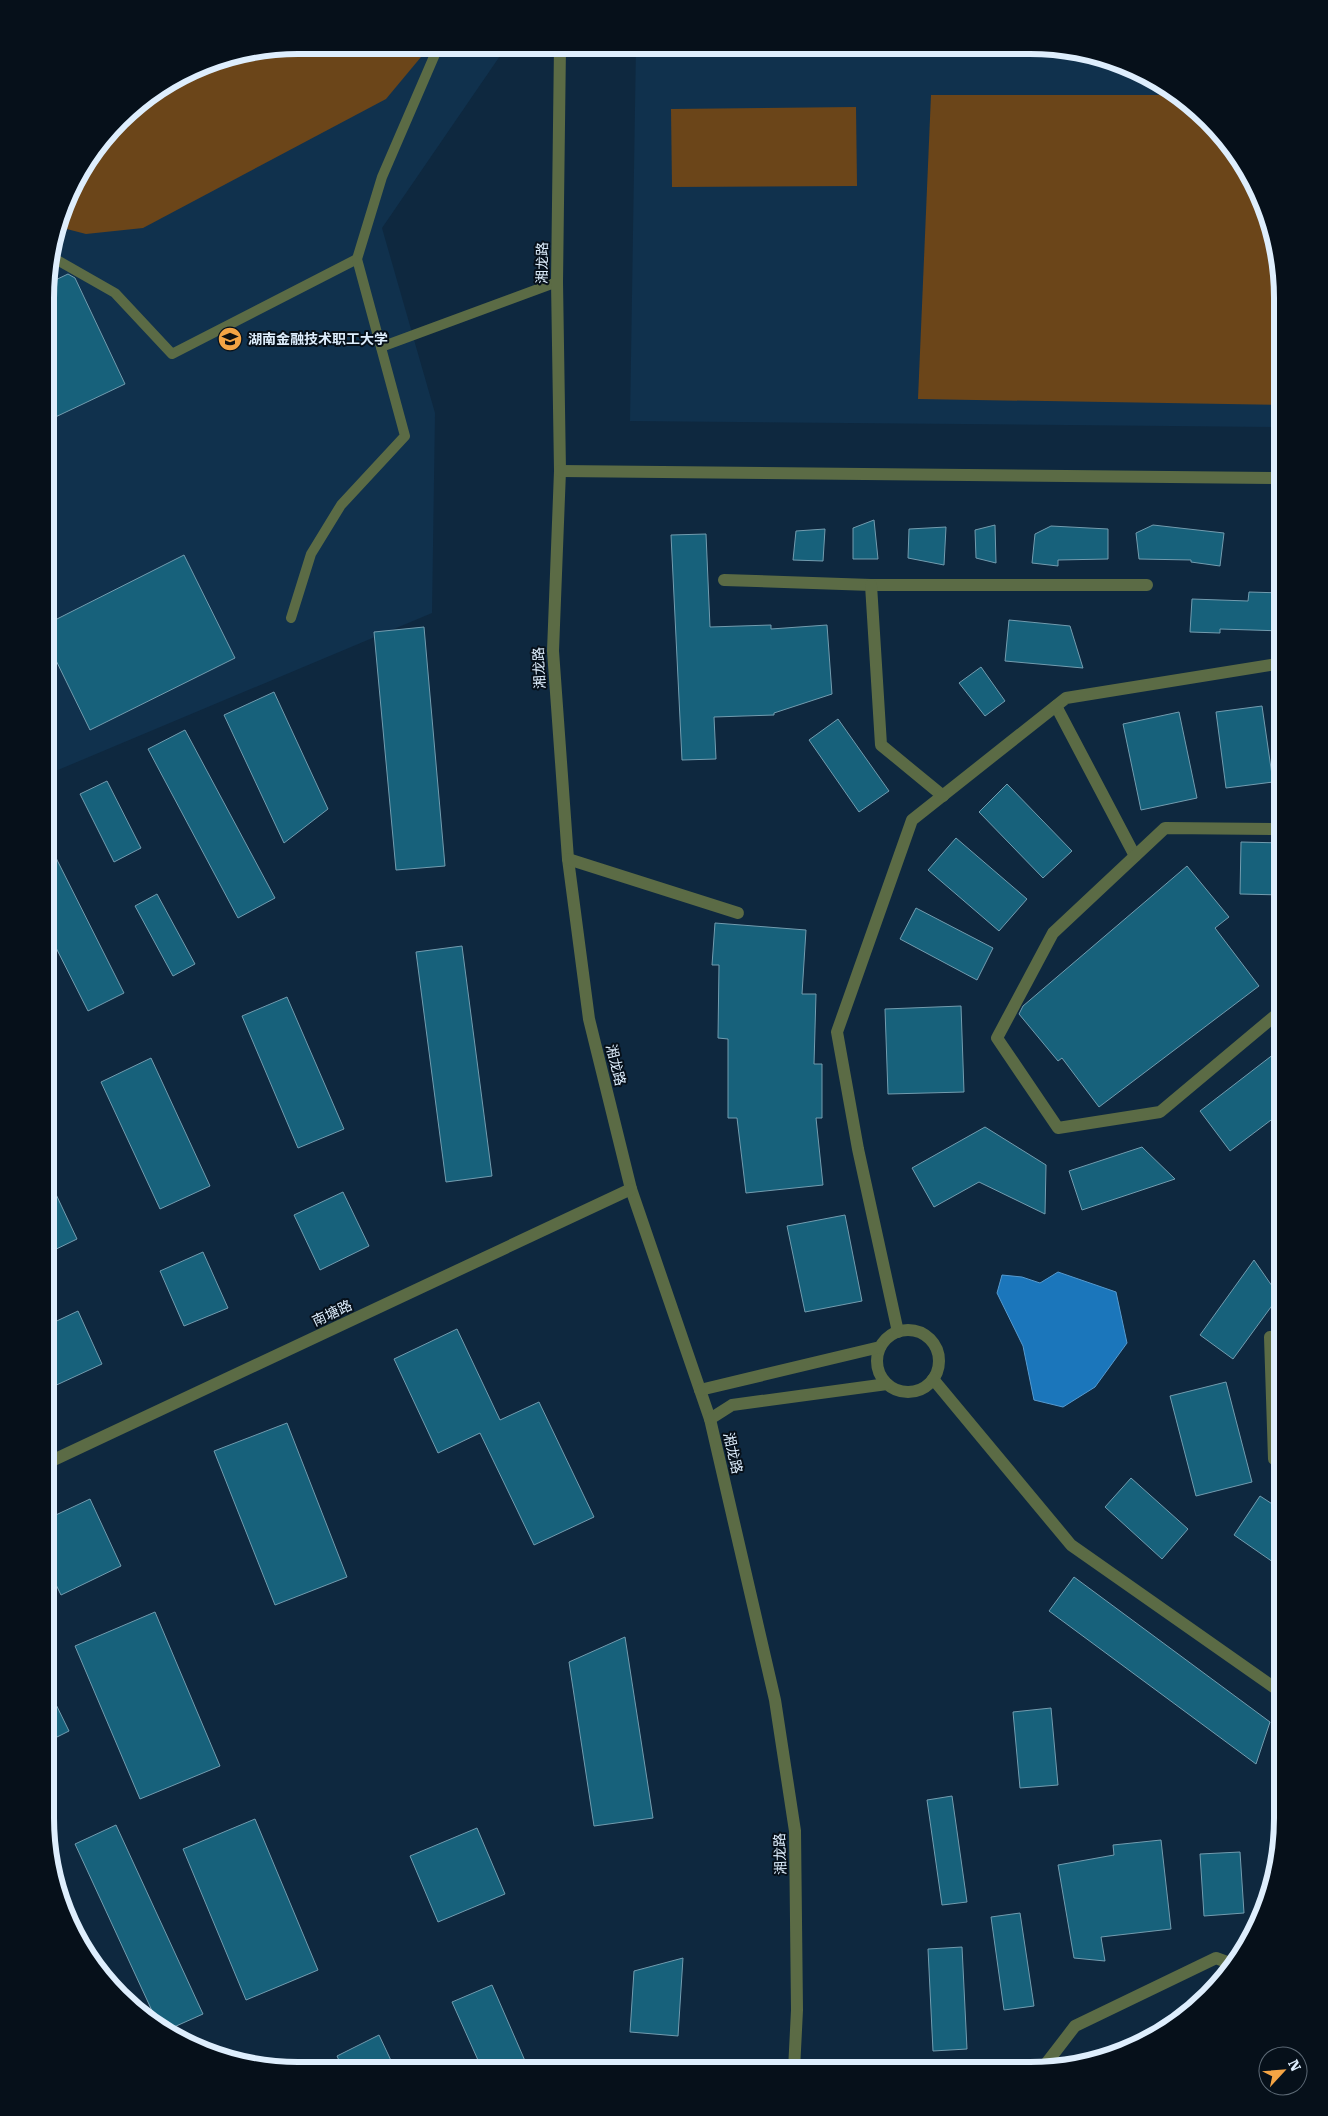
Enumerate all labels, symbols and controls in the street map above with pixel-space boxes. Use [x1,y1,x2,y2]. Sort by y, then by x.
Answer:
street label: 湘龙路 [534,242,550,284]
school or university icon: 湖南金融技术职工大学 [217,326,243,352]
place label: 湖南金融技术职工大学 [248,331,388,347]
street label: 湘龙路 [530,647,548,689]
street label: 湘龙路 [603,1043,629,1087]
street label: 南塘路 [310,1297,354,1329]
street label: 湘龙路 [720,1431,746,1475]
street label: 湘龙路 [771,1833,789,1875]
north arrow [1258,2046,1308,2096]
text: N [1285,2057,1304,2074]

